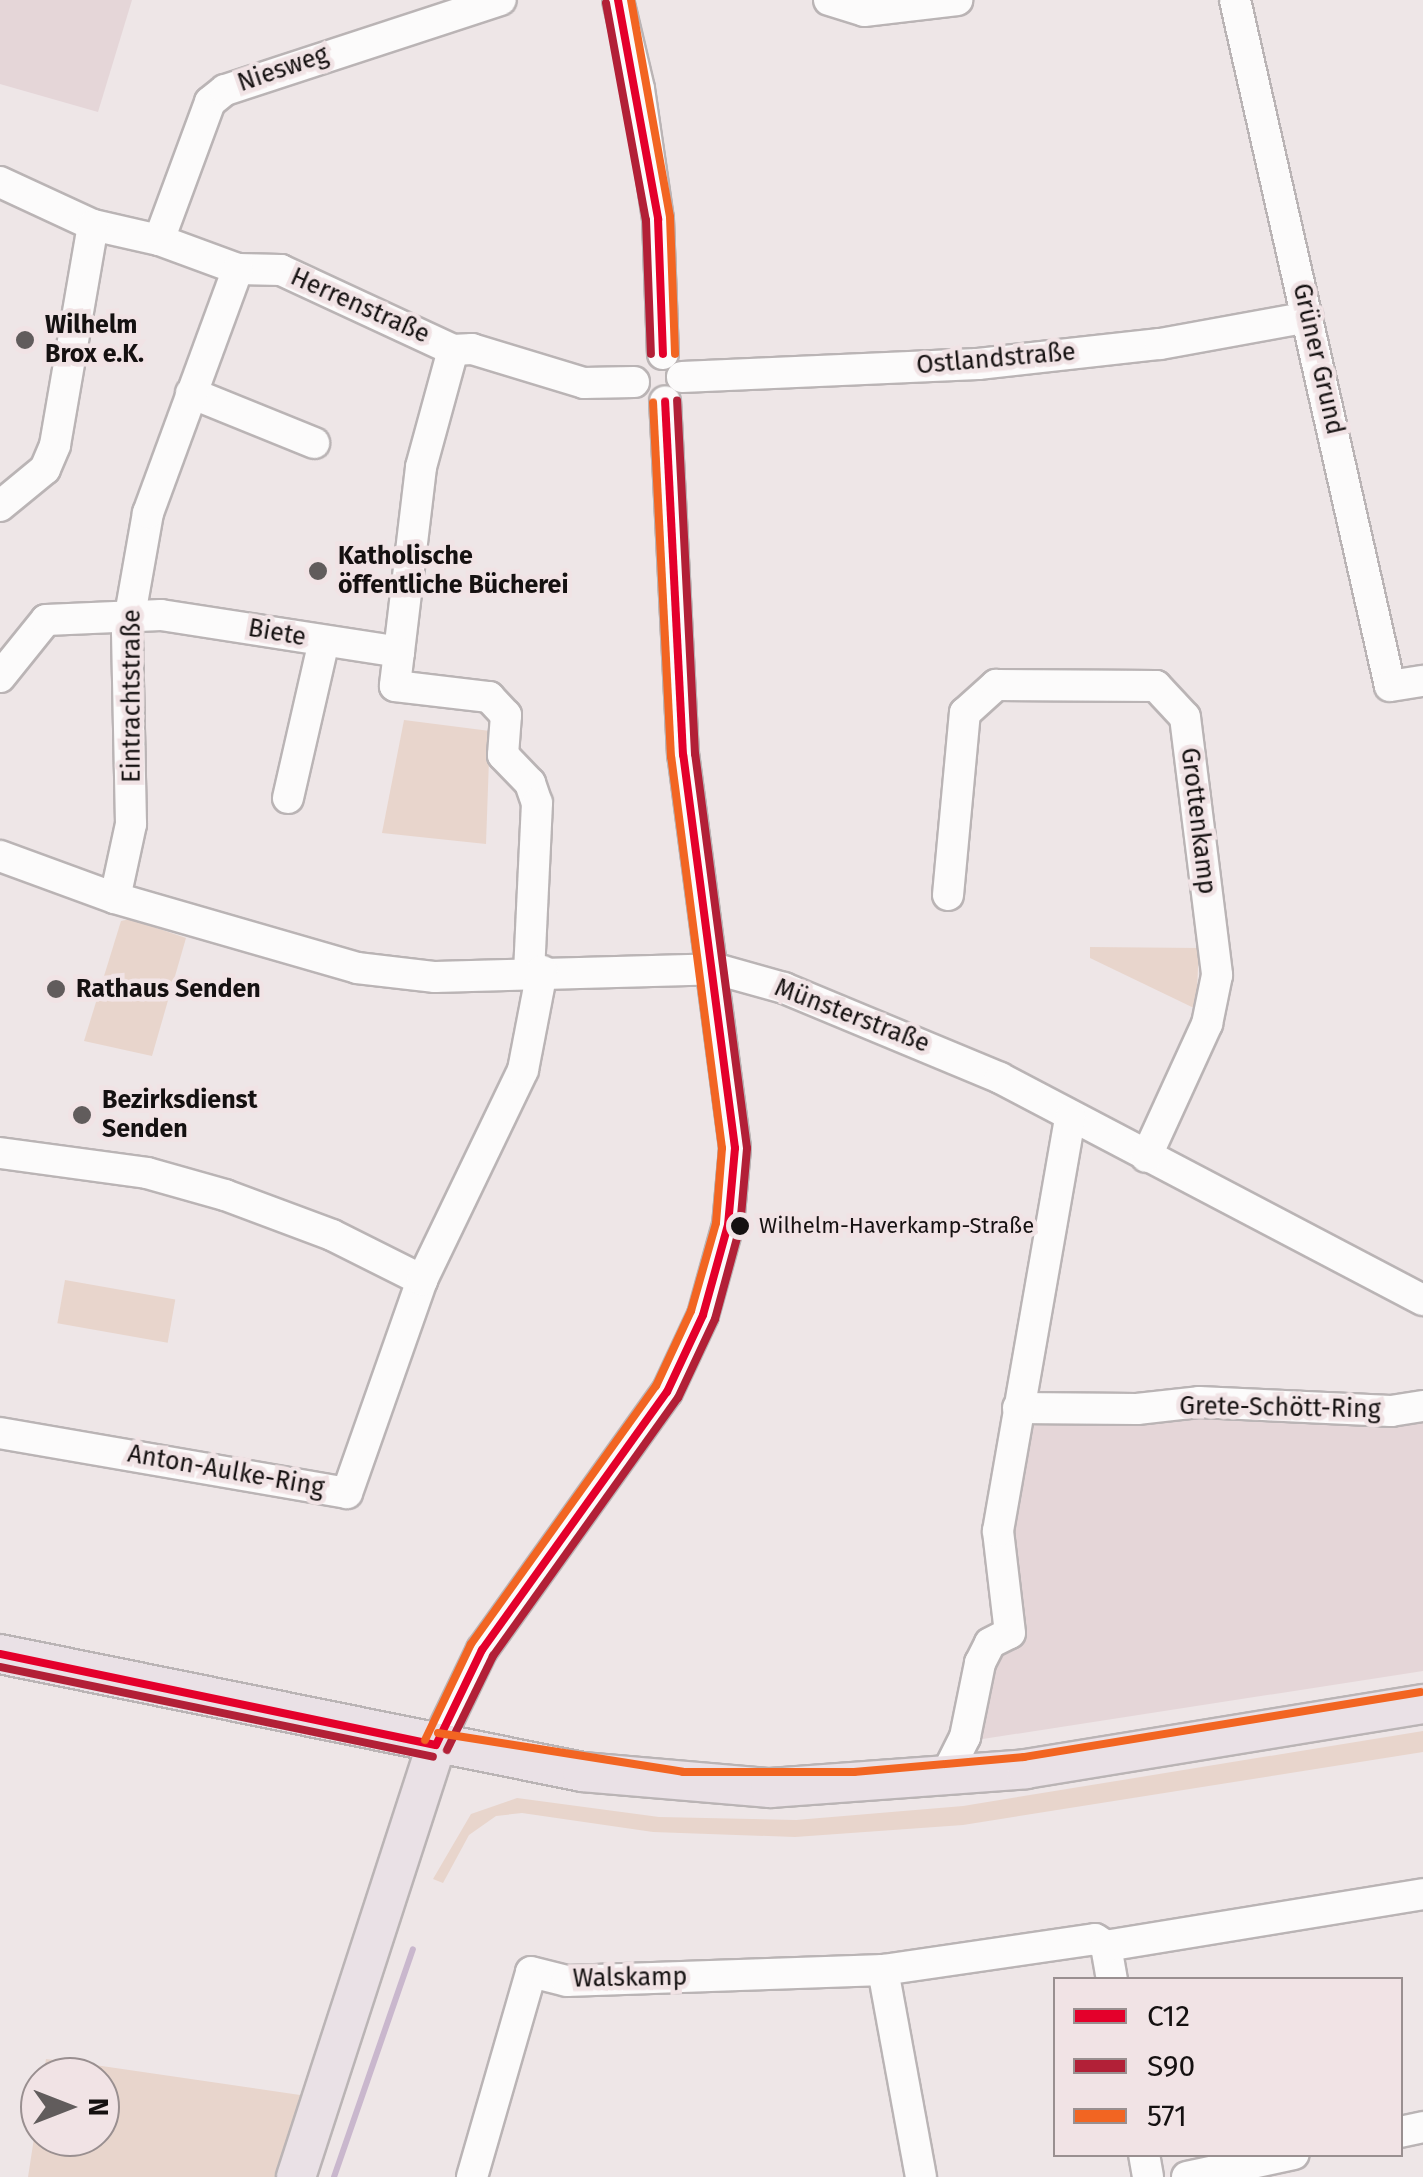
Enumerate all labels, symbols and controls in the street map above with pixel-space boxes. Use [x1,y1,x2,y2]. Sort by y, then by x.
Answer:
street label: Niesweg [234,40,332,98]
street label: Herrenstraße [286,262,434,350]
street label: Grüner Grund [1286,281,1350,437]
place label: Wilhelm Brox e.K. [45,311,144,370]
marker: Wilhelm Brox e.K. [14,329,36,351]
street label: Ostlandstraße [915,337,1077,381]
place label: Katholische öffentliche Bücherei [338,542,568,601]
marker: Katholische öffentliche Bücherei [307,560,329,582]
street label: Eintrachtstraße [117,609,147,783]
street label: Biete [246,613,308,653]
street label: Grottenkamp [1174,746,1222,896]
street label: Münsterstraße [770,973,934,1059]
place label: Rathaus Senden [76,974,261,1004]
marker: Rathaus Senden [45,978,67,1000]
place label: Bezirksdienst Senden [102,1086,257,1145]
marker: Bezirksdienst Senden [71,1104,93,1126]
place label: Wilhelm-Haverkamp-Straße [759,1213,1034,1239]
marker: Wilhelm-Haverkamp-Straße [730,1216,750,1236]
street label: Grete-Schött-Ring [1179,1391,1381,1425]
street label: Anton-Aulke-Ring [125,1439,327,1503]
street label: Walskamp [572,1962,688,1994]
legend [1053,1977,1403,2157]
text: C12 [1147,1998,1190,2034]
text: S90 [1147,2048,1195,2084]
north arrow [20,2057,120,2157]
text: N [82,2098,115,2116]
text: 571 [1147,2098,1187,2134]

